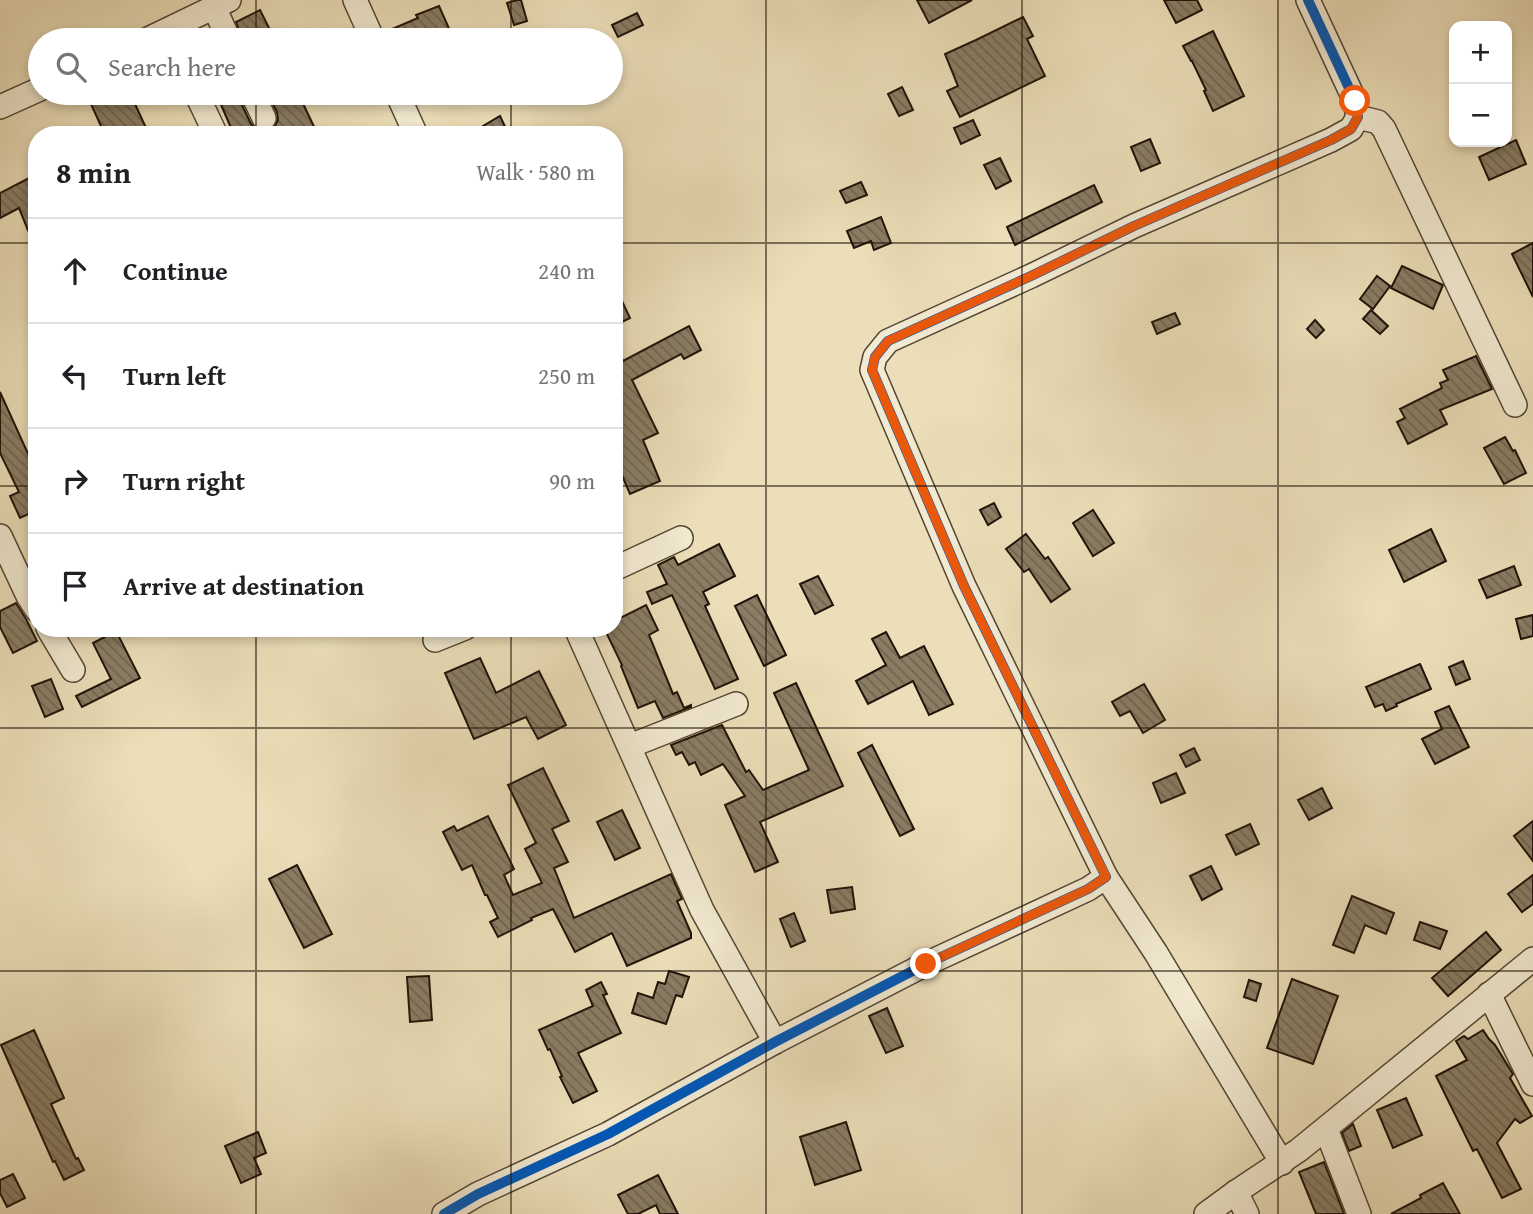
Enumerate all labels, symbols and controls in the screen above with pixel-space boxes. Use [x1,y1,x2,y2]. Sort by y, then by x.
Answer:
map controls [1449,21,1512,147]
button: + [1449,21,1512,84]
search box [28,28,623,105]
text: Search here [108,47,236,86]
icon: search [52,48,90,86]
button: − [1449,84,1512,147]
route start [1339,85,1370,116]
text: 8 min [56,150,131,194]
text: Walk · 580 m [476,155,595,188]
text: Continue [123,251,228,290]
icon: ahead [56,252,94,290]
text: 240 m [538,254,595,287]
text: Turn left [123,356,226,395]
icon: left [56,357,94,395]
text: 250 m [538,359,595,392]
text: Turn right [123,461,245,500]
icon: right [56,462,94,500]
text: 90 m [549,464,595,497]
text: Arrive at destination [123,566,364,605]
icon: arrive [56,567,94,605]
route end [910,948,941,979]

